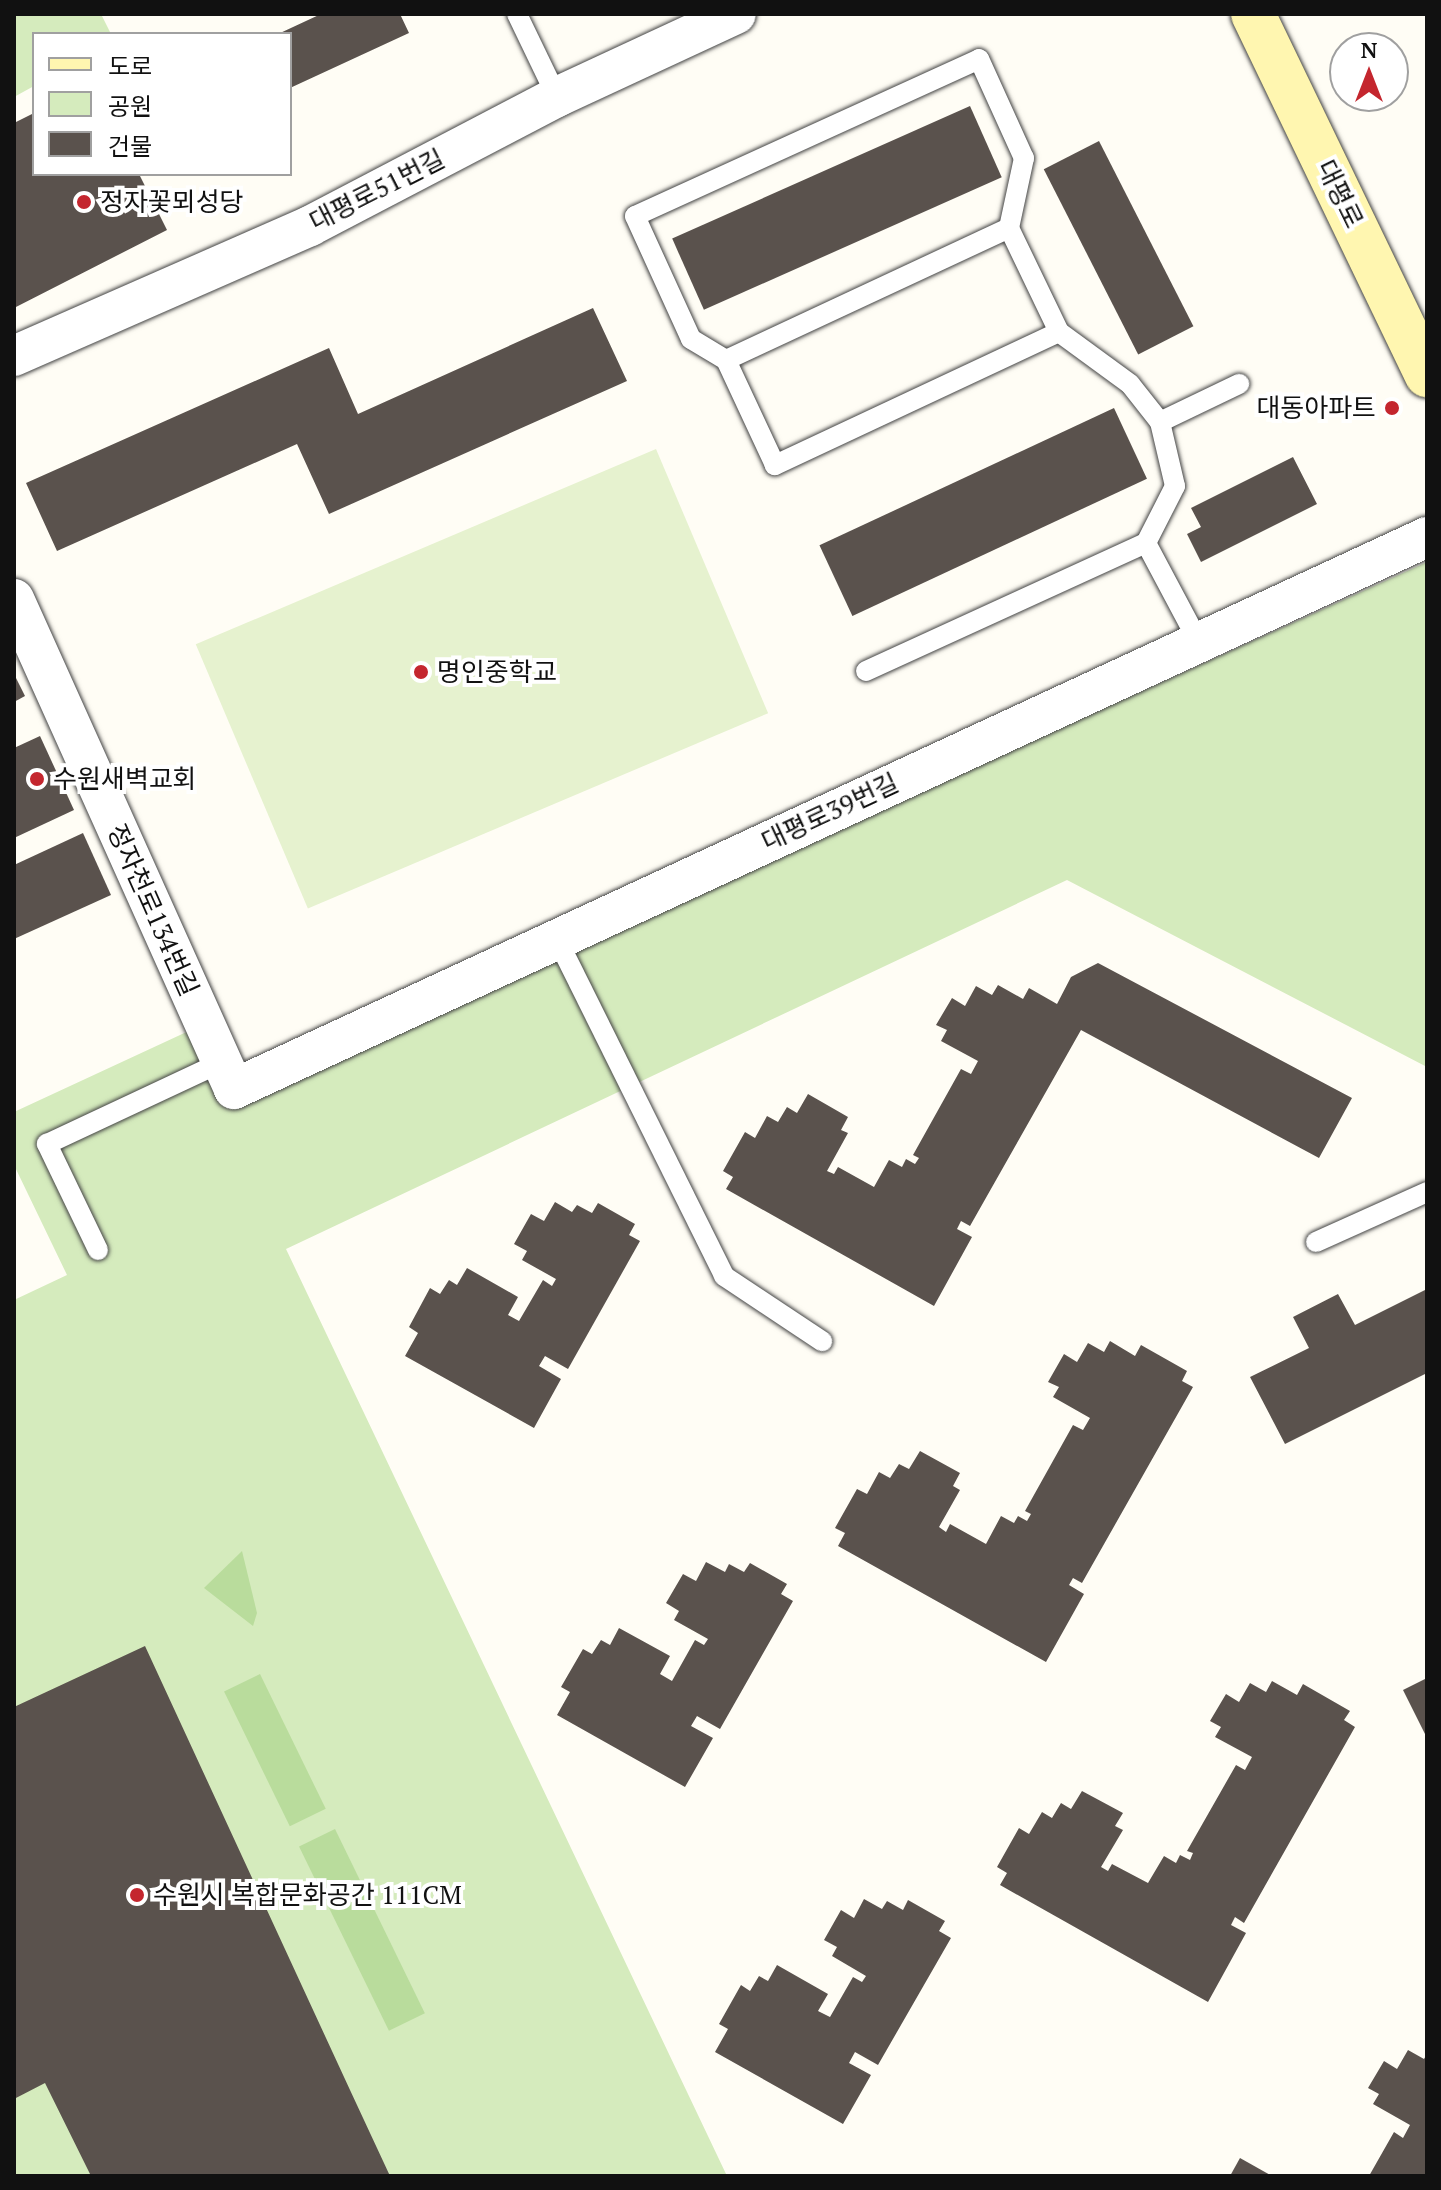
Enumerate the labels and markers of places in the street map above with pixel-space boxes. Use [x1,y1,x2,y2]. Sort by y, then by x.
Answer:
place label: 정자꽃뫼성당 [100,186,244,218]
marker: 정자꽃뫼성당 [75,193,93,211]
place label: 대동아파트 [1256,392,1376,424]
marker: 대동아파트 [1383,399,1401,417]
place label: 명인중학교 [437,656,557,688]
marker: 명인중학교 [412,663,430,681]
place label: 수원새벽교회 [53,763,197,795]
marker: 수원새벽교회 [28,770,46,788]
place label: 수원시 복합문화공간 111CM [153,1879,462,1911]
marker: 수원시 복합문화공간 111CM [128,1886,146,1904]

